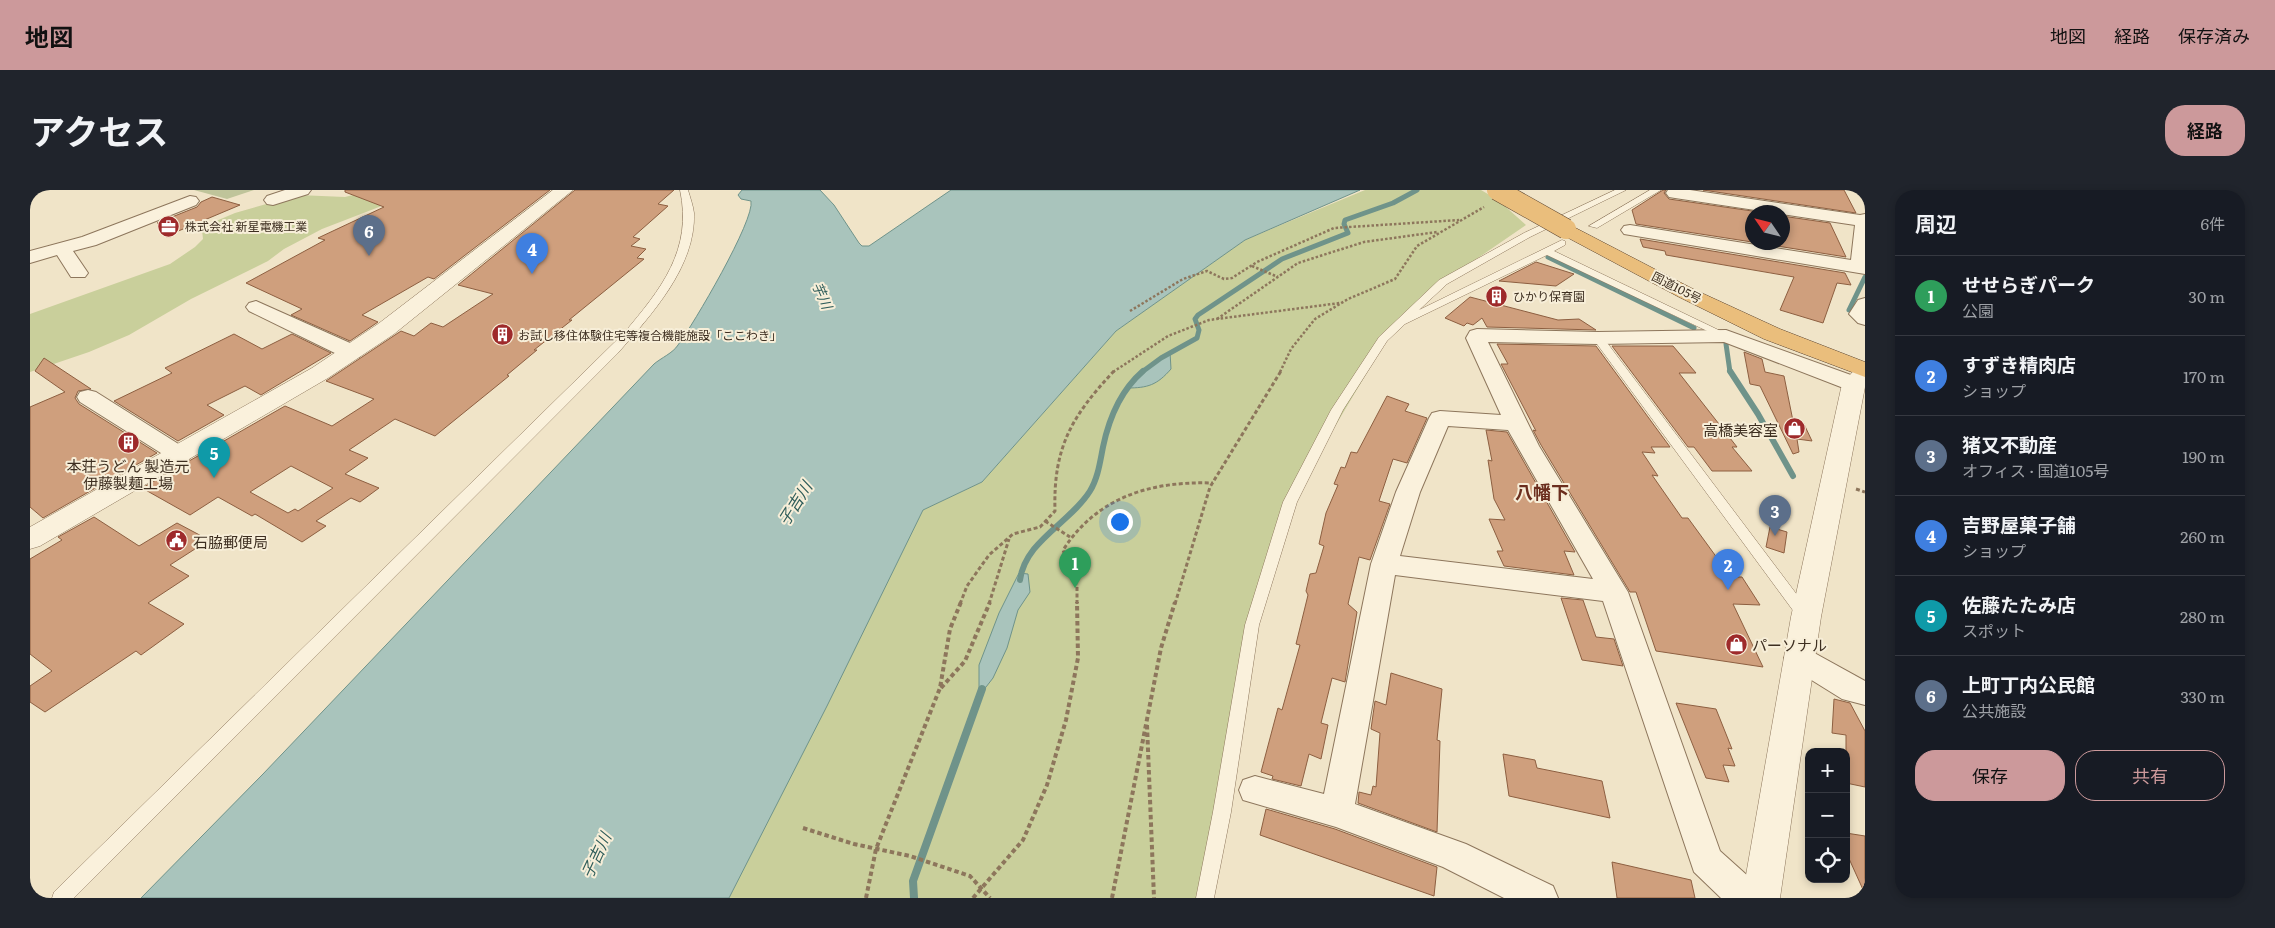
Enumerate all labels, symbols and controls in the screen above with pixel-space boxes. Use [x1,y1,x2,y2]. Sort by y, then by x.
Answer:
text: 地図 [25,18,73,53]
text: 地図 [2050,22,2086,49]
text: 経路 [2114,22,2150,49]
text: 保存済み [2178,22,2250,49]
text: アクセス [30,104,168,156]
button: 経路 [2165,105,2245,156]
north arrow [1745,205,1790,250]
text: 周辺 [1915,207,1957,238]
text: 6件 [2200,211,2225,235]
office icon: 株式会社 新星電機工業 [157,214,181,238]
pin: 6 [353,215,385,256]
place label: 株式会社 新星電機工業 [185,217,307,235]
pin: 4 [516,233,548,274]
street label: 国道105号 [1649,267,1705,307]
text: せせらぎパーク [1962,270,2095,298]
water label: 芋川 [808,278,839,314]
building icon: ひかり保育園 [1485,284,1509,308]
text: 1 [1928,284,1934,308]
text: 30 m [2188,284,2225,308]
place label: ひかり保育園 [1513,287,1585,305]
text: 公園 [1962,298,1994,322]
building icon: お試し移住体験住宅等複合機能施設「ここわき」 [490,323,514,347]
place label: お試し移住体験住宅等複合機能施設「ここわき」 [518,326,782,344]
text: すずき精肉店 [1962,350,2076,378]
text: 2 [1927,364,1935,388]
text: 170 m [2183,364,2225,388]
text: ショップ [1962,378,2026,402]
shop icon: 高橋美容室 [1782,417,1806,441]
place label: 高橋美容室 [1703,418,1778,441]
building icon: 本荘うどん 製造元 伊藤製麺工場 [116,430,140,454]
text: 猪又不動産 [1962,430,2057,458]
pin: 5 [198,437,230,478]
text: 3 [1927,444,1935,468]
text: 190 m [2182,444,2225,468]
place label: 本荘うどん 製造元 伊藤製麺工場 [66,454,190,494]
text: オフィス · 国道105号 [1962,458,2109,482]
water label: 子吉川 [771,475,818,530]
district label: 八幡下 [1515,478,1569,505]
pin: 3 [1759,495,1791,536]
your location [1107,509,1133,535]
text: 吉野屋菓子舗 [1962,510,2076,538]
text: 4 [1926,524,1936,548]
text: 260 m [2180,524,2225,548]
public building icon: 石脇郵便局 [165,529,189,553]
place label: 石脇郵便局 [193,530,268,553]
text: ショップ [1962,538,2026,562]
pin: 1 [1059,547,1091,588]
pin: 2 [1712,549,1744,590]
text: 佐藤たたみ店 [1962,590,2076,618]
text: 5 [1927,604,1935,628]
text: 280 m [2180,604,2225,628]
text: スポット [1962,618,2026,642]
shop icon: パーソナル [1724,632,1748,656]
place label: パーソナル [1752,633,1827,656]
text: 上町丁内公民館 [1962,670,2095,698]
text: 6 [1926,684,1936,708]
text: 330 m [2180,684,2225,708]
text: 公共施設 [1962,698,2026,722]
map controls [1805,748,1850,883]
button: + [1805,748,1850,793]
button: 保存 [1915,750,2065,801]
button: 共有 [2075,750,2225,801]
button: − [1805,793,1850,838]
water label: 子吉川 [574,826,617,882]
button: locate [1805,838,1850,883]

